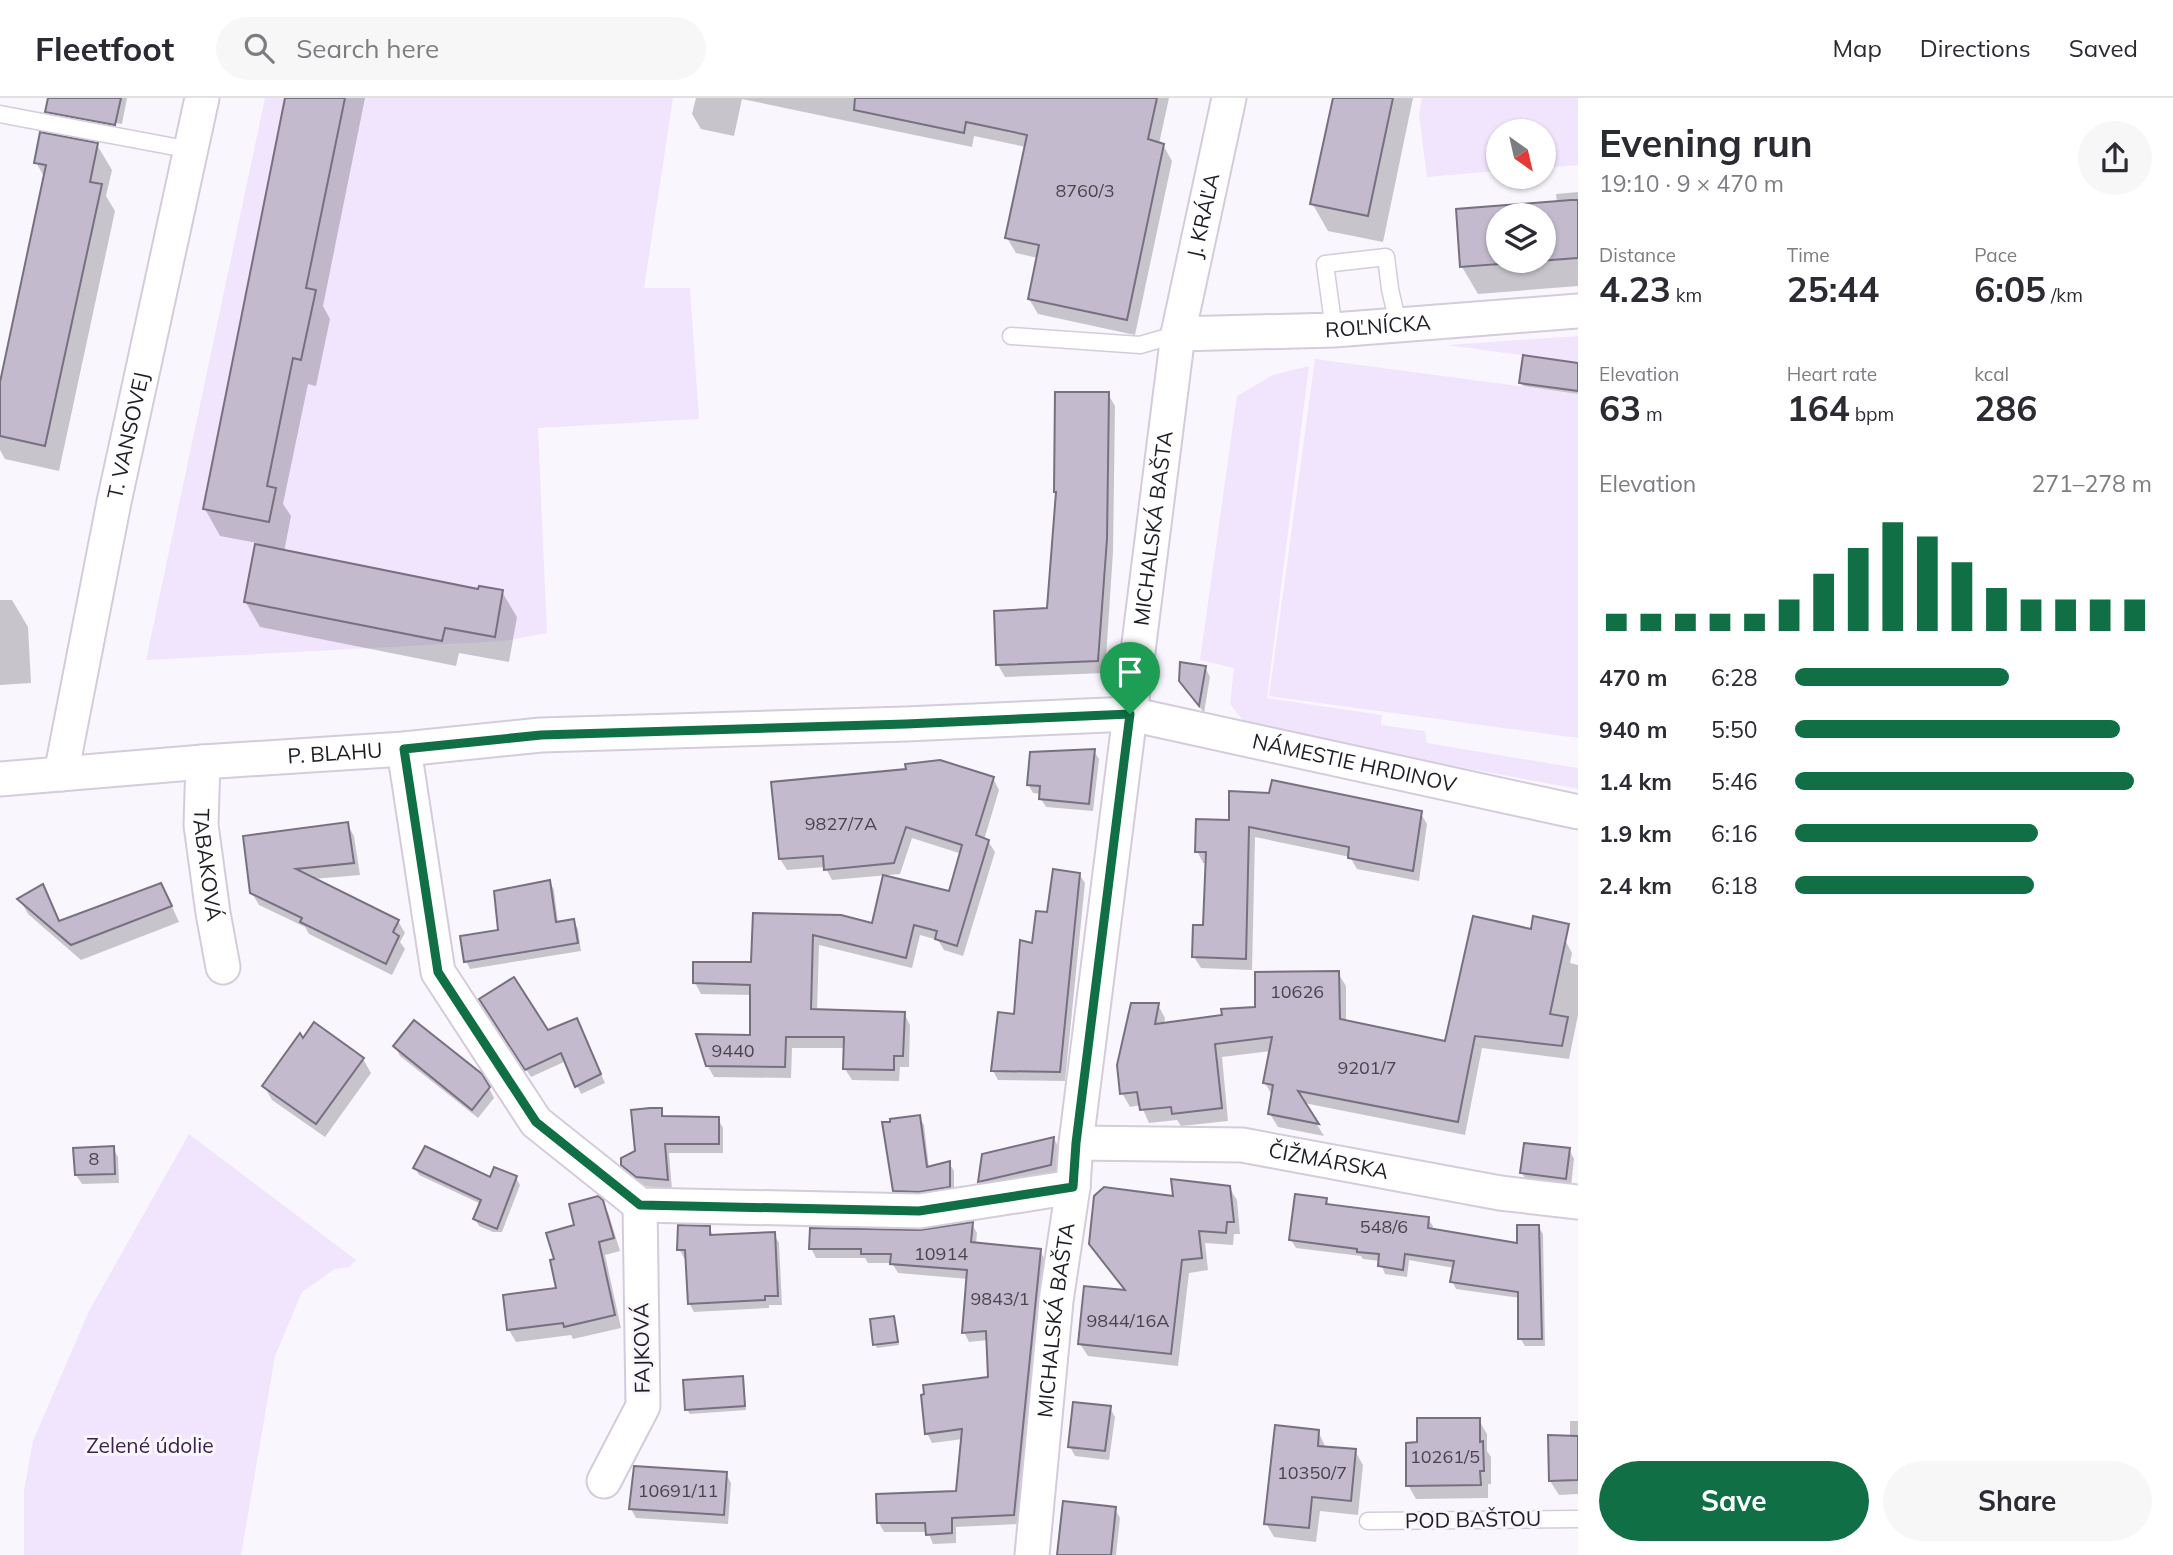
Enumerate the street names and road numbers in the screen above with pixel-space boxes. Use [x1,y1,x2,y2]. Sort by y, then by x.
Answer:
street label: J. KRÁĽA [1181,170,1225,260]
street label: ROĽNÍCKA [1325,308,1432,342]
street label: T. VANSOVEJ [101,369,154,501]
street label: MICHALSKÁ BAŠTA [1127,429,1178,627]
street label: NÁMESTIE HRDINOV [1250,727,1459,797]
street label: P. BLAHU [287,736,383,769]
street label: TABAKOVÁ [188,808,228,924]
street label: ČIŽMÁRSKA [1267,1136,1391,1184]
street label: MICHALSKÁ BAŠTA [1031,1220,1080,1419]
street label: FAJKOVÁ [627,1302,655,1394]
street label: POD BAŠTOU [1405,1505,1541,1533]

